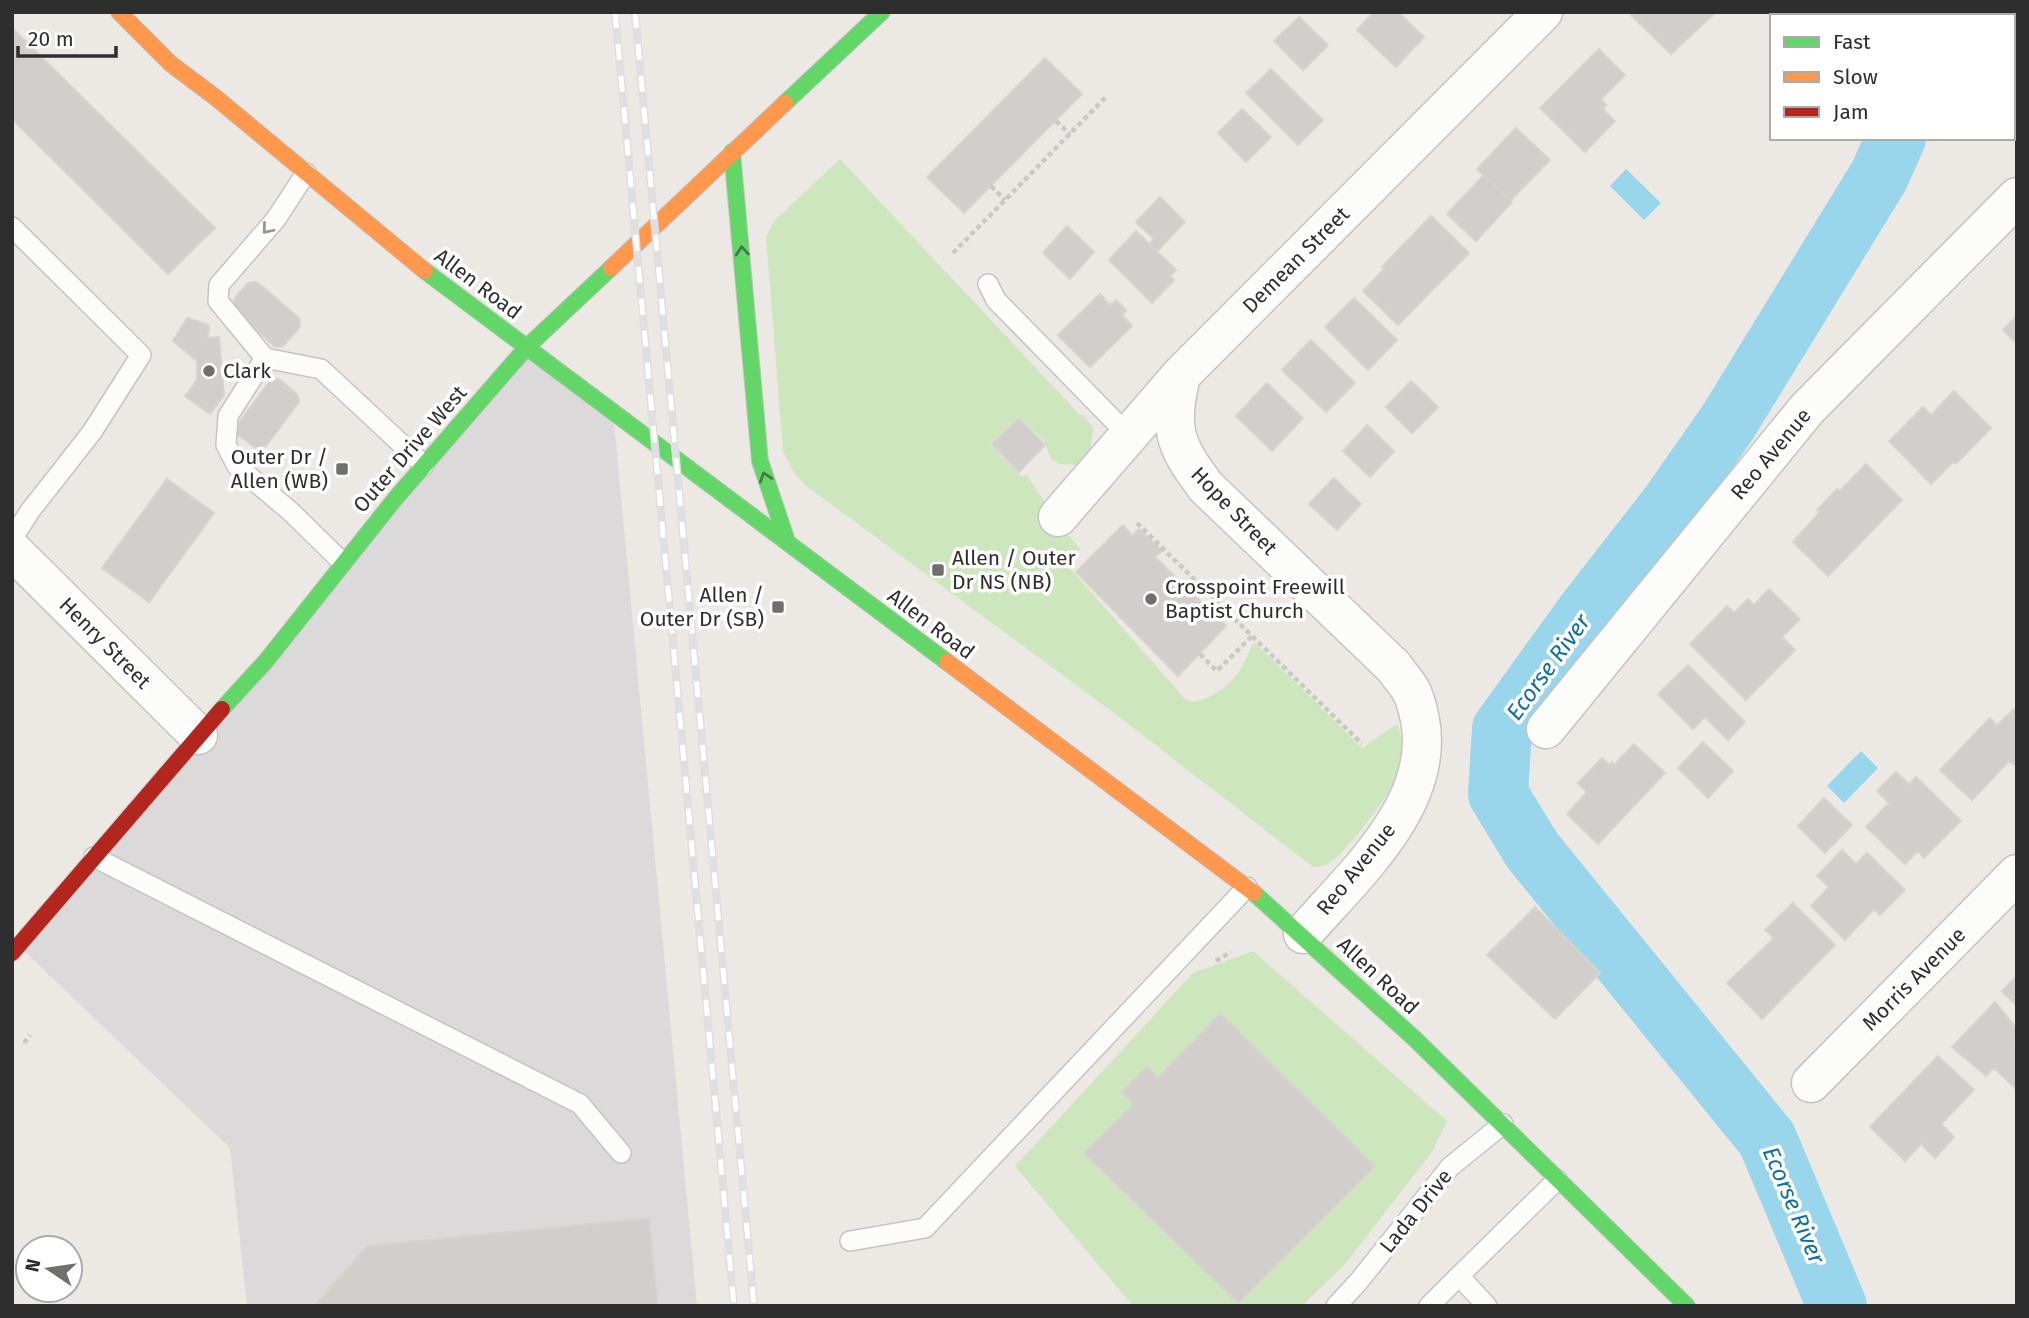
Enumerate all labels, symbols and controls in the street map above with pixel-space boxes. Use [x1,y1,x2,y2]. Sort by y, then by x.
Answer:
scale bar [18,14,116,58]
legend [1770,14,2015,140]
text: 20 m [28,26,74,52]
text: Fast [1833,29,1871,55]
text: Slow [1833,64,1878,90]
text: Jam [1833,99,1869,125]
street label: Demean Street [1237,201,1355,319]
one-way arrow [263,221,275,234]
street label: Allen Road [429,243,527,325]
one-way arrow [734,245,749,256]
place label: Clark [223,358,271,384]
marker: Clark [201,363,217,379]
street label: Outer Drive West [348,380,473,518]
street label: Reo Avenue [1725,403,1817,505]
place label: Outer Dr / Allen (WB) [231,444,328,494]
marker: Outer Dr / Allen (WB) [334,461,350,477]
street label: Hope Street [1185,461,1283,561]
one-way arrow [759,471,774,483]
place label: Allen / Outer Dr NS (NB) [952,545,1076,595]
marker: Allen / Outer Dr NS (NB) [930,562,946,578]
place label: Crosspoint Freewill Baptist Church [1165,574,1345,624]
place label: Allen / Outer Dr (SB) [640,582,764,632]
street label: Allen Road [882,583,980,665]
marker: Crosspoint Freewill Baptist Church [1143,591,1159,607]
street label: Henry Street [54,592,157,695]
marker: Allen / Outer Dr (SB) [770,599,786,615]
water label: Ecorse River [1500,608,1597,725]
street label: Reo Avenue [1311,818,1401,920]
street label: Morris Avenue [1857,922,1971,1036]
street label: Allen Road [1332,932,1424,1020]
water label: Ecorse River [1757,1142,1832,1269]
street label: Lada Drive [1374,1164,1458,1258]
north arrow [14,1234,84,1304]
text: N [20,1257,46,1274]

